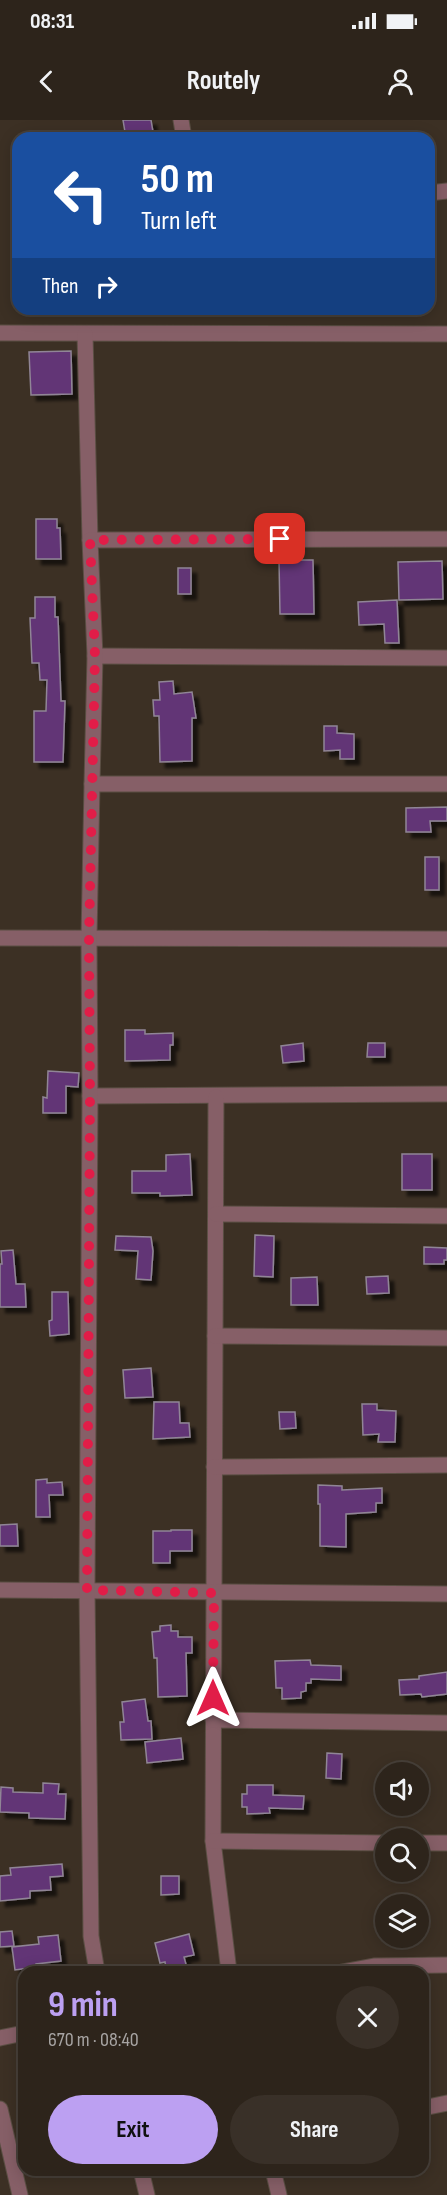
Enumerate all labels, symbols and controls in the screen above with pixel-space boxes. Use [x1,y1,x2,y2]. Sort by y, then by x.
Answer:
text: 08:31 [30,8,74,35]
icon: back [30,65,63,98]
text: Routely [187,65,260,97]
icon: person [384,65,417,98]
text: 50 m [141,154,214,205]
icon: left [42,156,120,234]
text: Turn left [141,205,217,237]
icon: right [90,270,123,303]
text: Then [42,273,78,300]
pin [254,513,305,564]
icon: arrive [263,522,296,555]
position arrow [181,1666,245,1730]
map controls [375,1762,429,1948]
button: sound [375,1762,429,1816]
button: search [375,1828,429,1882]
button: layers [375,1894,429,1948]
text: 9 min [48,1984,118,2027]
button: close [336,1986,399,2049]
text: 670 m · 08:40 [48,2028,139,2052]
button: Exit [48,2095,218,2164]
button: Share [230,2095,399,2164]

